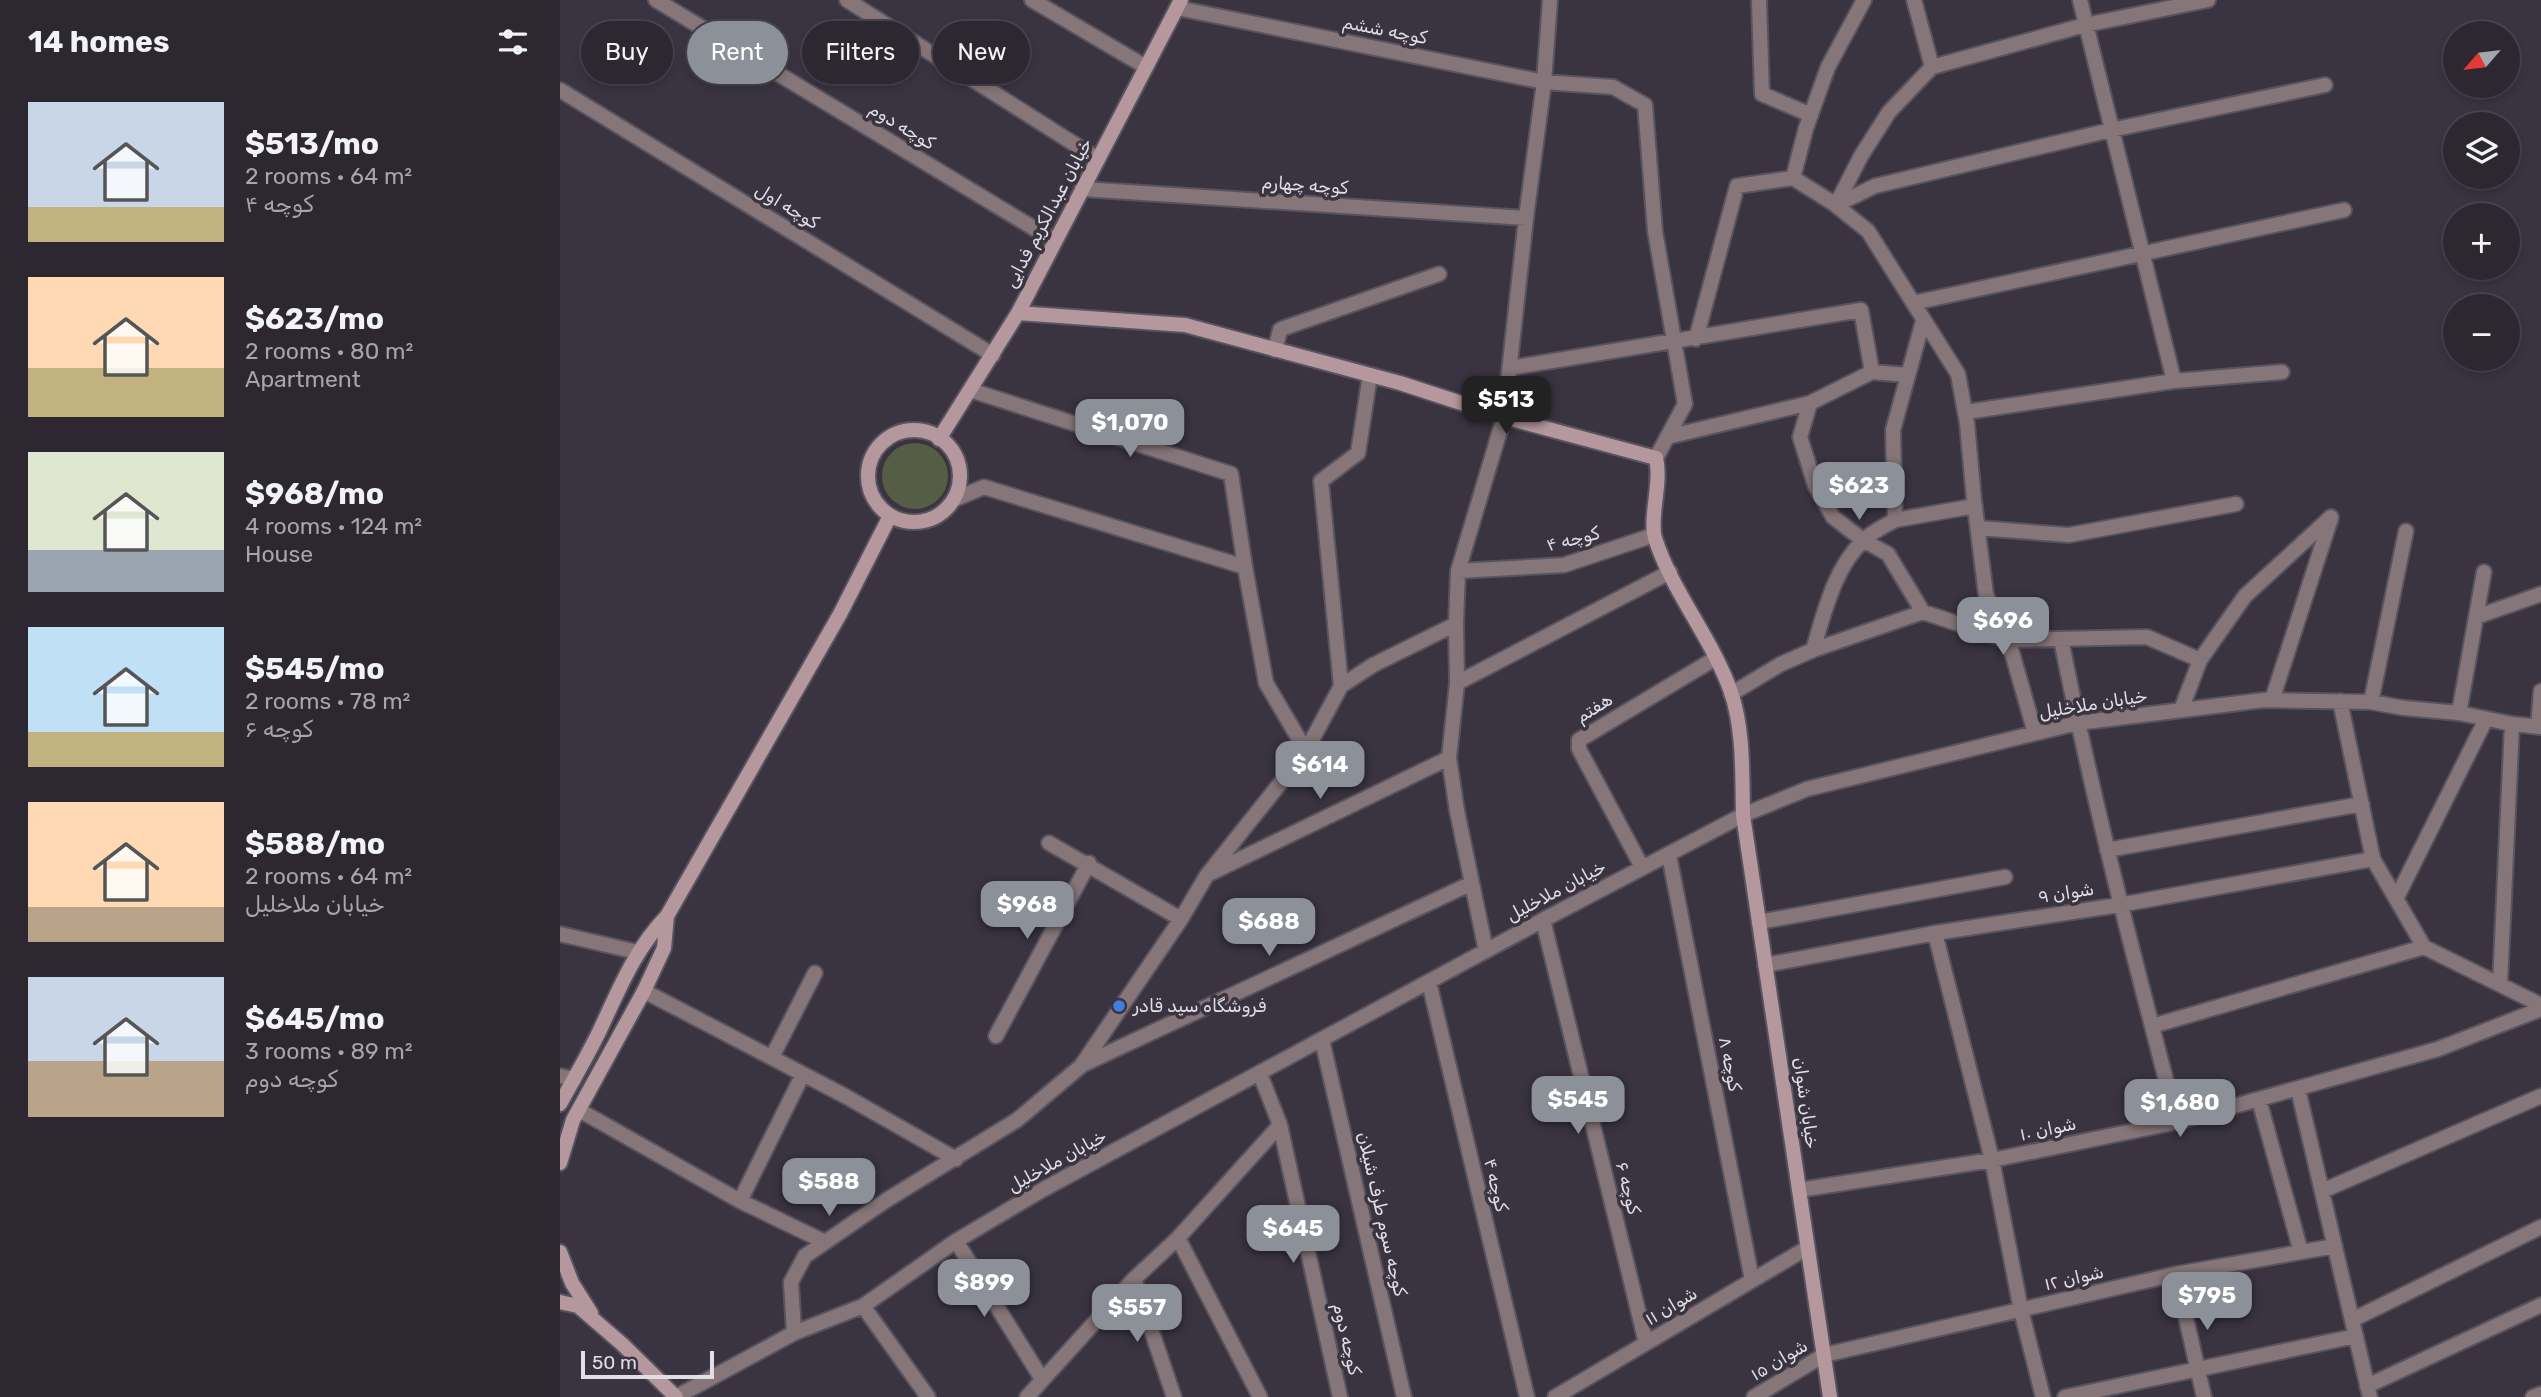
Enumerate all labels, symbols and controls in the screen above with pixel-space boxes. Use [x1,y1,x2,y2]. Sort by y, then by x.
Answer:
street label: کوچه ششم [1341,11,1429,50]
chip: Buy [581,21,673,84]
chip: Rent [687,21,788,84]
chip: Filters [802,21,919,84]
chip: New [933,21,1030,84]
north arrow [2443,21,2520,98]
map controls [2443,21,2520,371]
icon: filters [494,23,532,61]
text: 14 homes [28,24,170,60]
street label: کوچه دوم [865,98,939,154]
button: layers [2443,112,2520,189]
text: $513/mo [245,126,379,162]
icon: home [84,130,168,214]
street label: خیابان عبدالکریم فدایی [999,134,1098,292]
text: 2 rooms · 64 m² [245,162,412,190]
street label: کوچه چهارم [1261,171,1349,199]
street label: کوچه اول [751,178,823,234]
text: کوچه ۴ [245,190,314,218]
button: + [2443,203,2520,280]
button: − [2443,294,2520,371]
text: $623/mo [245,301,384,337]
icon: home [84,305,168,389]
text: 2 rooms · 80 m² [245,337,413,365]
text: Apartment [245,365,361,393]
pin: $513 [1465,376,1547,436]
text: $513 [1478,385,1534,413]
pin: $1,070 [1073,400,1187,459]
text: $1,070 [1091,408,1169,436]
pin: $623 [1818,462,1900,522]
text: $623 [1829,471,1889,499]
text: $968/mo [245,476,384,512]
icon: home [84,480,168,564]
text: 4 rooms · 124 m² [245,512,422,540]
street label: کوچه ۴ [1544,522,1602,556]
text: House [245,540,313,568]
pin: $696 [1962,598,2044,657]
text: $696 [1973,606,2033,634]
text: $545/mo [245,651,385,687]
icon: home [84,655,168,739]
street label: خیابان ملاخلیل [2037,685,2149,723]
text: 2 rooms · 78 m² [245,687,410,715]
street label: هفتم [1571,688,1617,729]
text: کوچه ۶ [245,715,313,743]
pin: $614 [1279,742,1361,801]
text: $614 [1292,750,1349,778]
text: $588/mo [245,826,385,862]
icon: home [84,830,168,914]
street label: خیابان ملاخلیل [1503,856,1609,926]
text: 2 rooms · 64 m² [245,862,412,890]
street label: شوان ۹ [2037,878,2095,908]
pin: $968 [986,881,1068,941]
text: خیابان ملاخلیل [245,890,385,918]
text: $968 [997,890,1057,918]
pin: $688 [1228,898,1310,958]
text: $688 [1238,907,1300,935]
place label: فروشگاه سید قادر [1132,995,1266,1017]
marker: فروشگاه سید قادر [1111,998,1127,1014]
text: $645/mo [245,1001,385,1037]
icon: home [84,1005,168,1089]
street label: کوچه ۸ [1714,1035,1746,1093]
text: 3 rooms · 89 m² [245,1037,413,1065]
street label: خیابان شوان [1789,1056,1823,1150]
text: کوچه دوم [245,1065,338,1093]
pin: $545 [1537,1076,1619,1136]
pin: $1,680 [2123,1080,2237,1139]
text: $545 [1548,1085,1608,1113]
text: $1,680 [2140,1088,2220,1116]
street label: شوان ۱۰ [2018,1112,2078,1146]
street label: خیابان ملاخلیل [1004,1125,1110,1197]
street label: کوچه سوم طرف شیلان [1352,1130,1412,1298]
street label: کوچه ۴ [1479,1156,1513,1214]
pin: $588 [788,1158,870,1218]
street label: کوچه ۶ [1611,1159,1645,1217]
text: $588 [798,1167,860,1195]
pin: $645 [1252,1206,1334,1265]
text: $645 [1263,1214,1323,1242]
pin: $899 [943,1260,1025,1319]
street label: شوان ۱۲ [2042,1261,2106,1295]
text: $899 [954,1268,1014,1296]
pin: $795 [2166,1272,2248,1332]
text: $795 [2178,1281,2236,1309]
street label: شوان ۱۱ [1641,1282,1701,1330]
pin: $557 [1096,1284,1178,1344]
text: $557 [1108,1293,1166,1321]
street label: کوچه دوم [1328,1301,1366,1377]
street label: شوان ۱۵ [1746,1334,1812,1386]
scale bar [581,1348,714,1380]
text: 50 m [592,1351,637,1374]

